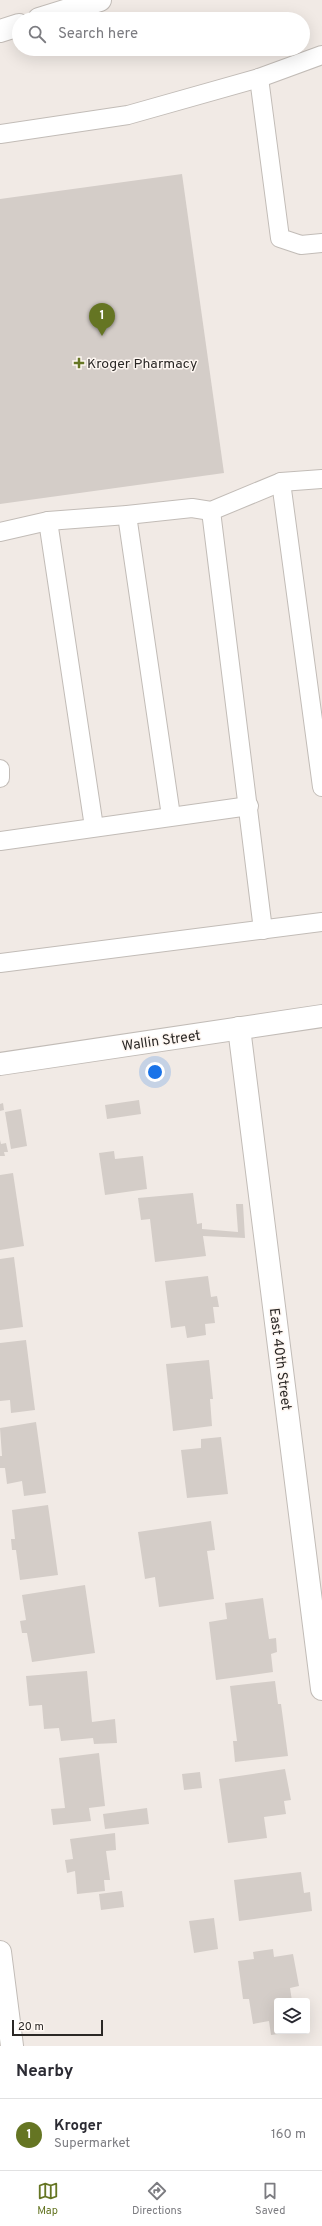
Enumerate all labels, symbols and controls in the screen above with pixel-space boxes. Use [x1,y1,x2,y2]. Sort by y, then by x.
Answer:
search box [12,12,310,56]
icon: search [26,23,48,45]
text: Search here [58,25,138,44]
pin: 1 [89,303,115,336]
place label: Kroger Pharmacy [87,356,197,373]
marker: Kroger Pharmacy [74,358,84,368]
street label: Wallin Street [121,1028,202,1055]
your location [145,1062,165,1082]
street label: East 40th Street [265,1307,294,1411]
map controls [274,1998,310,2034]
button: layers [274,1998,310,2034]
scale bar [12,2018,103,2037]
text: 20 m [18,2020,44,2034]
text: Nearby [16,2061,73,2083]
text: Kroger [54,2117,102,2136]
text: 1 [26,2127,32,2143]
text: 160 m [271,2127,306,2143]
text: Supermarket [54,2136,130,2152]
tab: Map [37,2180,59,2218]
tab: Directions [132,2180,182,2218]
tab: Saved [255,2180,285,2218]

